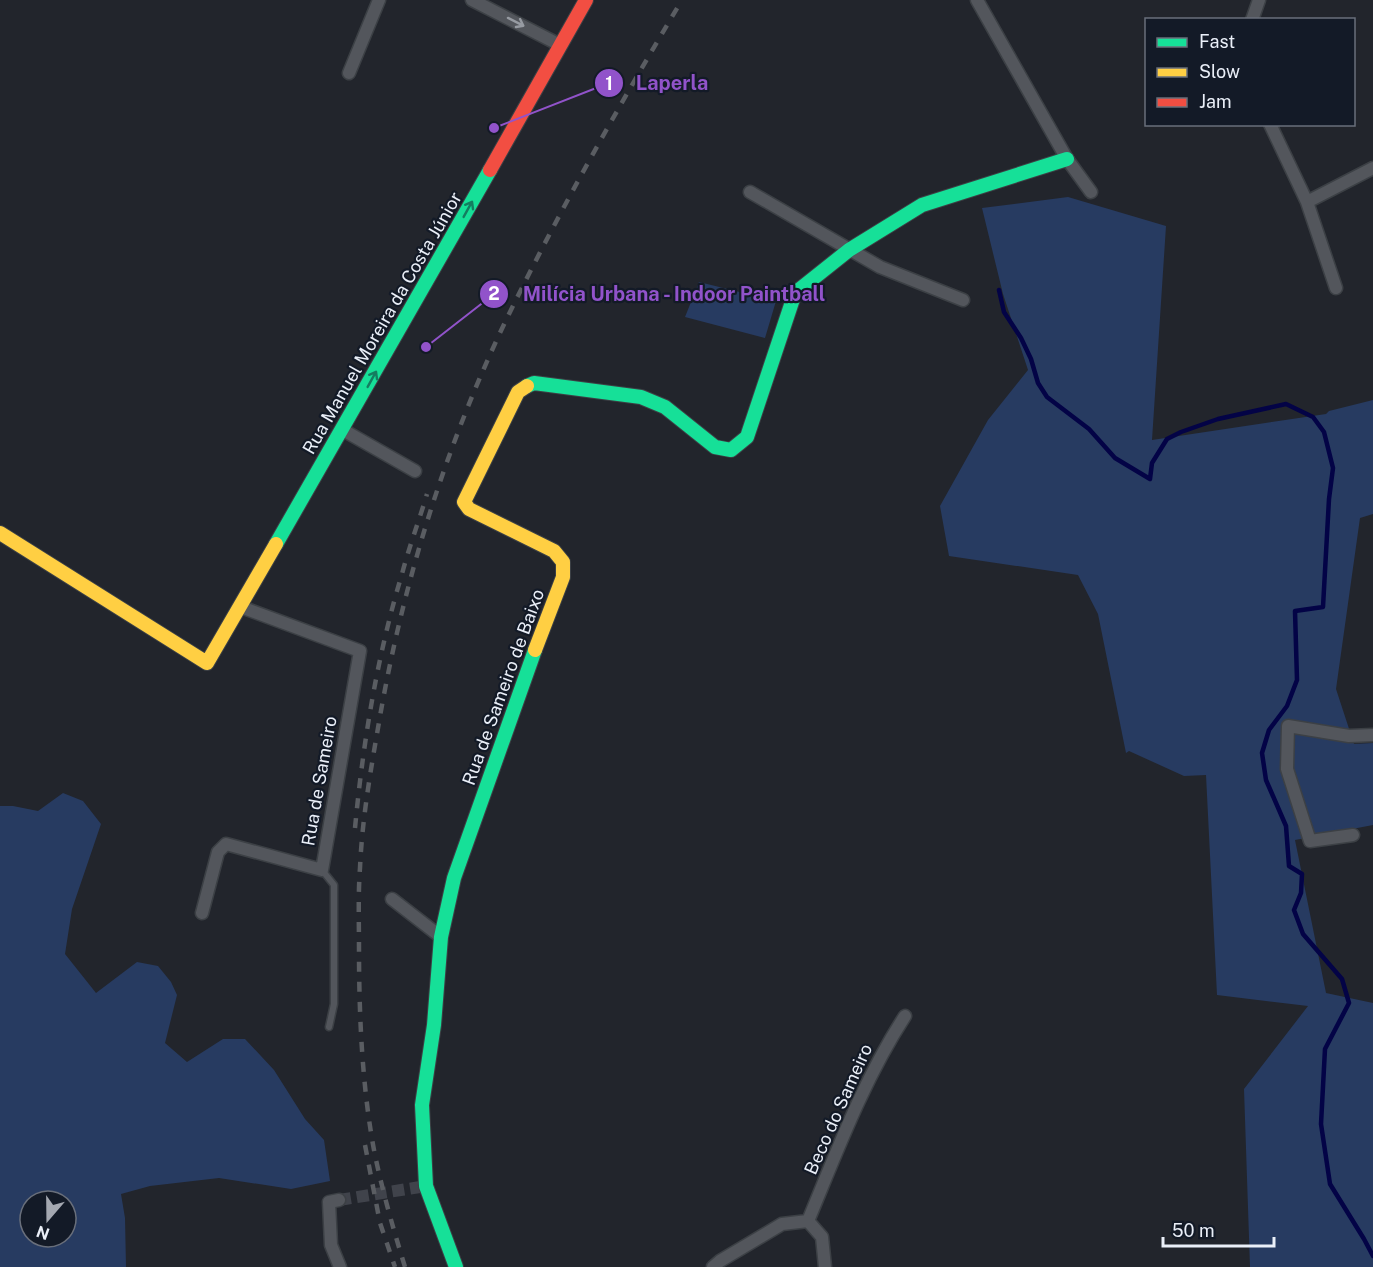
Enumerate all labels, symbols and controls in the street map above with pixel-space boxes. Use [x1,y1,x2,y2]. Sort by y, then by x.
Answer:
one-way arrow [507,17,525,29]
legend [1145,18,1355,126]
text: Fast [1199,31,1235,52]
text: Slow [1199,61,1240,82]
callout: Laperla [594,64,721,102]
text: Laperla [636,71,708,95]
text: 1 [605,73,613,94]
text: Jam [1199,91,1232,112]
street label: Rua Manuel Moreira da Costa Júnior [298,188,466,458]
one-way arrow [462,201,474,218]
callout: Milícia Urbana - Indoor Paintball [479,275,838,313]
text: Milícia Urbana - Indoor Paintball [523,282,825,306]
text: 2 [488,283,500,304]
one-way arrow [366,371,378,388]
street label: Rua de Sameiro de Baixo [458,586,548,788]
street label: Rua de Sameiro [297,715,341,847]
street label: Beco do Sameiro [800,1040,876,1178]
north arrow [18,1189,78,1249]
scale bar [1163,1210,1274,1248]
text: 50 m [1172,1220,1215,1241]
text: N [34,1222,52,1244]

